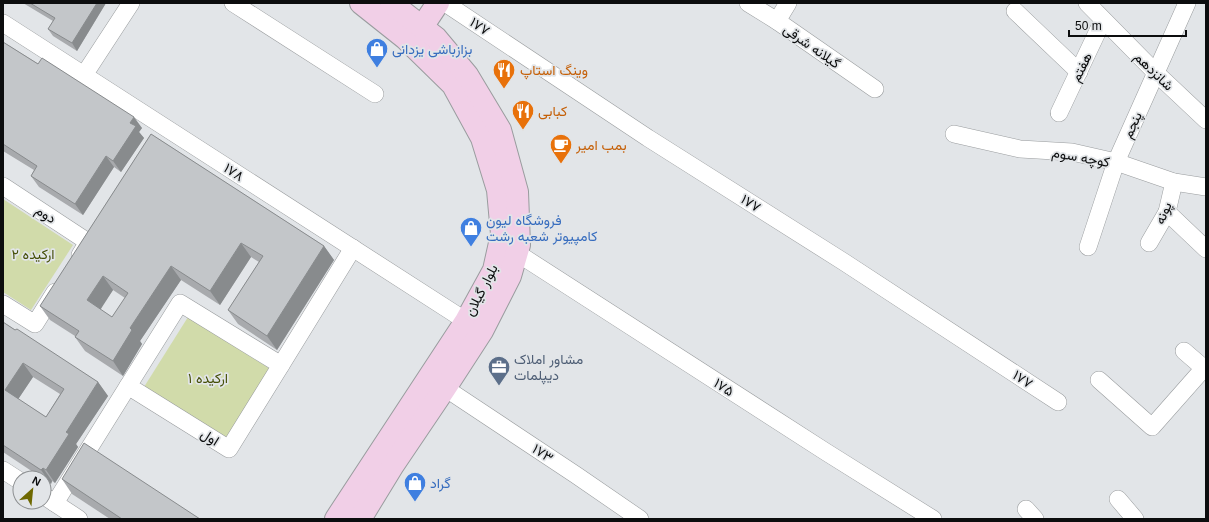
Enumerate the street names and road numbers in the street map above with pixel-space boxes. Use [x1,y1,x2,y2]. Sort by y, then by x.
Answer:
street label: ۱۷۷ [467,14,493,38]
street label: گیلانه شرقی [780,21,844,72]
street label: شانزدهم [1130,48,1177,94]
street label: هفتم [1067,50,1096,85]
street label: پنجم [1119,109,1147,142]
street label: کوچه سوم [1050,144,1111,172]
street label: ۱۷۸ [221,160,247,184]
street label: ۱۷۷ [738,191,764,215]
street label: پونه [1151,199,1177,227]
street label: دوم [32,202,60,227]
street label: بلوار گیلان [461,261,502,319]
street label: ۱۷۷ [1010,367,1036,391]
street label: ۱۷۵ [711,375,737,399]
street label: اول [197,425,222,450]
street label: ۱۷۳ [530,440,556,466]

